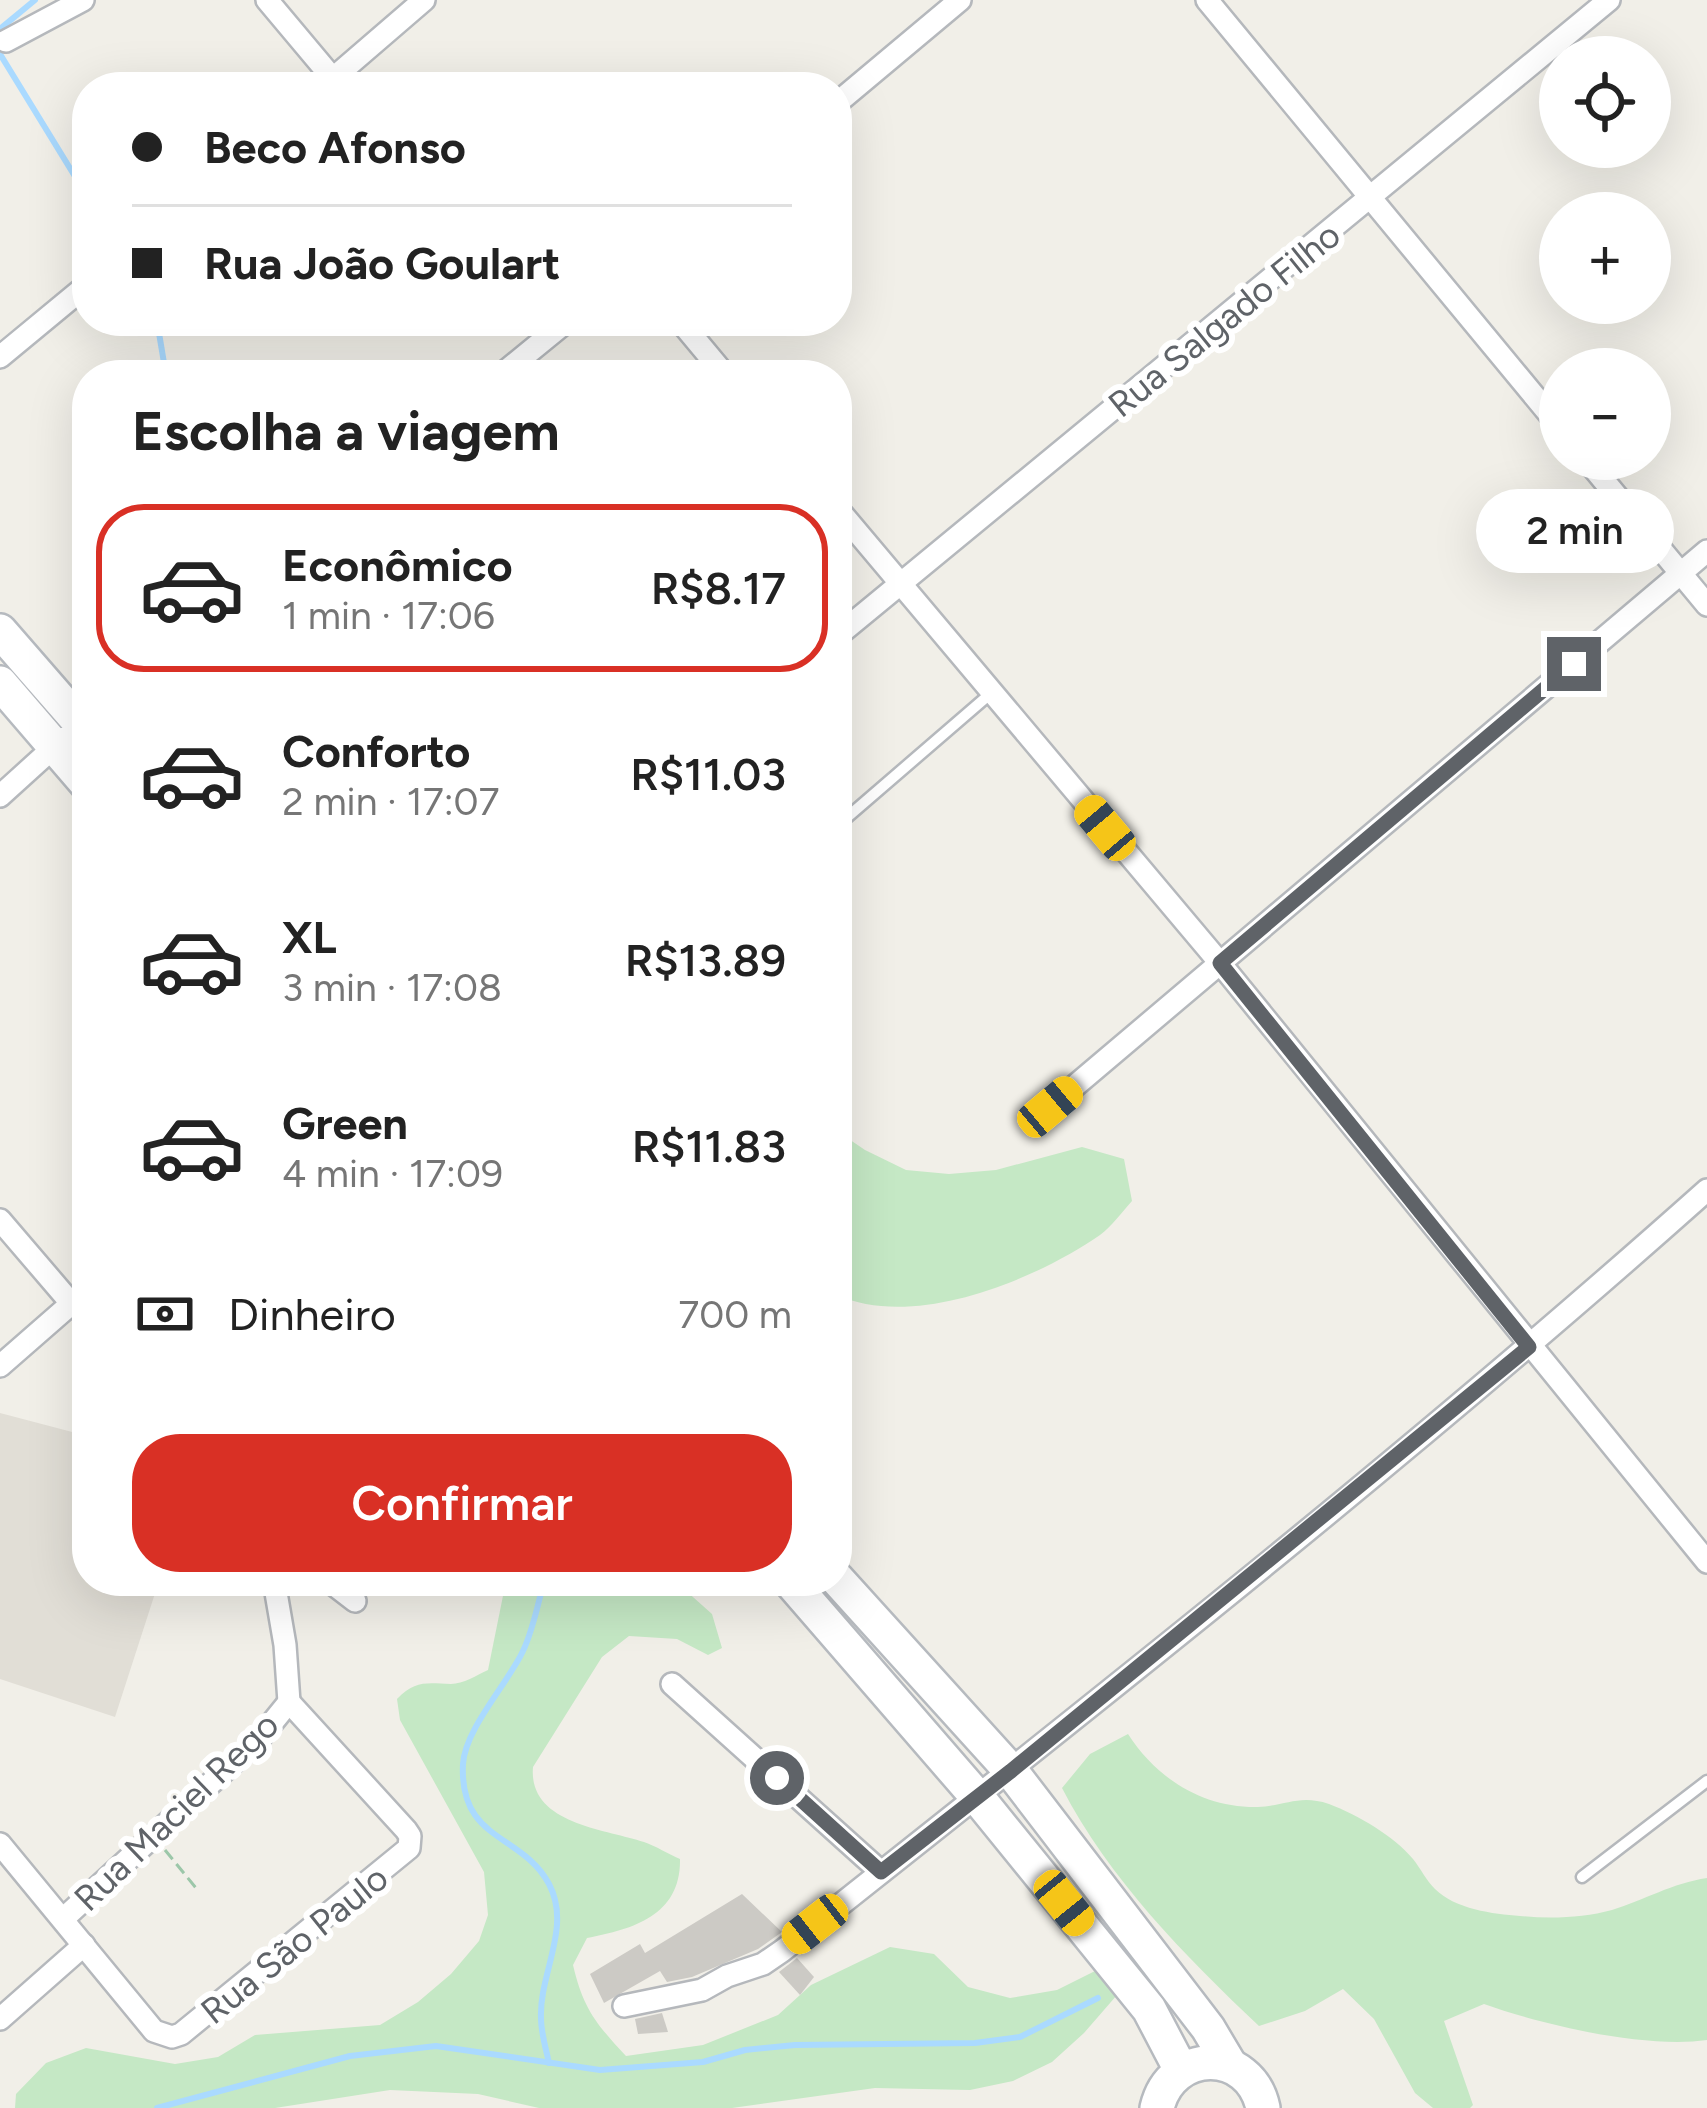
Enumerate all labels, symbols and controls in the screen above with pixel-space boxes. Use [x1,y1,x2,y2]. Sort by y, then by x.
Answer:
map controls [1539,36,1671,480]
button: locate [1539,36,1671,168]
text: Beco Afonso [204,120,466,174]
button: + [1539,192,1671,324]
street label: Rua Salgado Filho [1100,213,1349,426]
text: Rua João Goulart [204,236,560,290]
button: − [1539,348,1671,480]
text: Escolha a viagem [132,399,560,464]
callout: 2 min [1475,490,1673,574]
text: 2 min [1526,507,1624,554]
icon: car [138,534,246,642]
text: Econômico [282,538,513,592]
text: R$8.17 [651,561,786,615]
text: 1 min · 17:06 [282,592,495,639]
route end [1547,637,1601,691]
icon: car [138,720,246,828]
text: Conforto [282,724,471,778]
text: R$11.03 [630,747,786,801]
text: 2 min · 17:07 [282,778,499,825]
car [1068,789,1142,867]
icon: car [138,906,246,1014]
text: XL [282,910,337,964]
text: R$13.89 [625,933,786,987]
text: 3 min · 17:08 [282,964,502,1011]
car [1011,1070,1089,1144]
icon: car [138,1092,246,1200]
text: Green [282,1096,408,1150]
text: R$11.83 [632,1119,786,1173]
text: 4 min · 17:09 [282,1150,503,1197]
icon: cash [132,1281,198,1347]
text: Dinheiro [228,1287,396,1341]
text: 700 m [678,1291,792,1338]
button: Confirmar [132,1434,792,1572]
street label: Rua Maciel Rego [65,1703,287,1920]
route start [750,1751,804,1805]
street label: Rua São Paulo [192,1856,396,2033]
car [1027,1864,1101,1942]
car [776,1888,854,1960]

